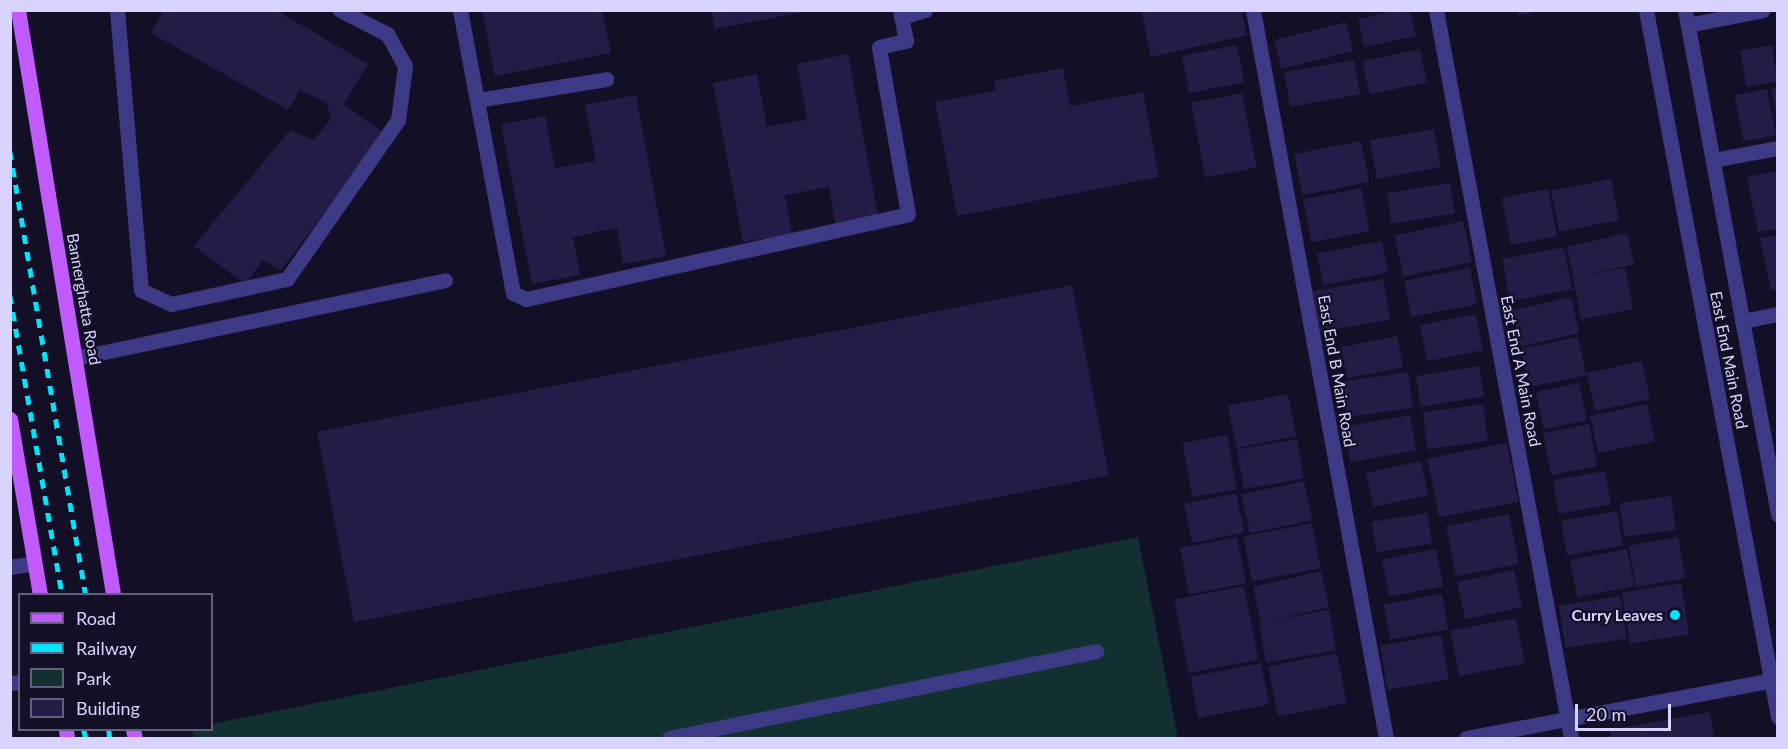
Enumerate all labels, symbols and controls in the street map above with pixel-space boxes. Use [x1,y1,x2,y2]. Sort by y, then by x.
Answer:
street label: Bannerghatta Road [63,232,105,366]
street label: East End Main Road [1706,290,1752,430]
street label: East End B Main Road [1314,293,1360,449]
street label: East End A Main Road [1497,293,1545,449]
legend [18,593,213,731]
place label: Curry Leaves [1571,605,1663,625]
text: Road [76,607,116,629]
marker: Curry Leaves [1668,608,1682,622]
text: Railway [76,637,137,659]
text: Park [76,667,111,689]
scale bar [1578,692,1674,730]
text: Building [76,697,140,719]
text: 20 m [1586,703,1626,725]

